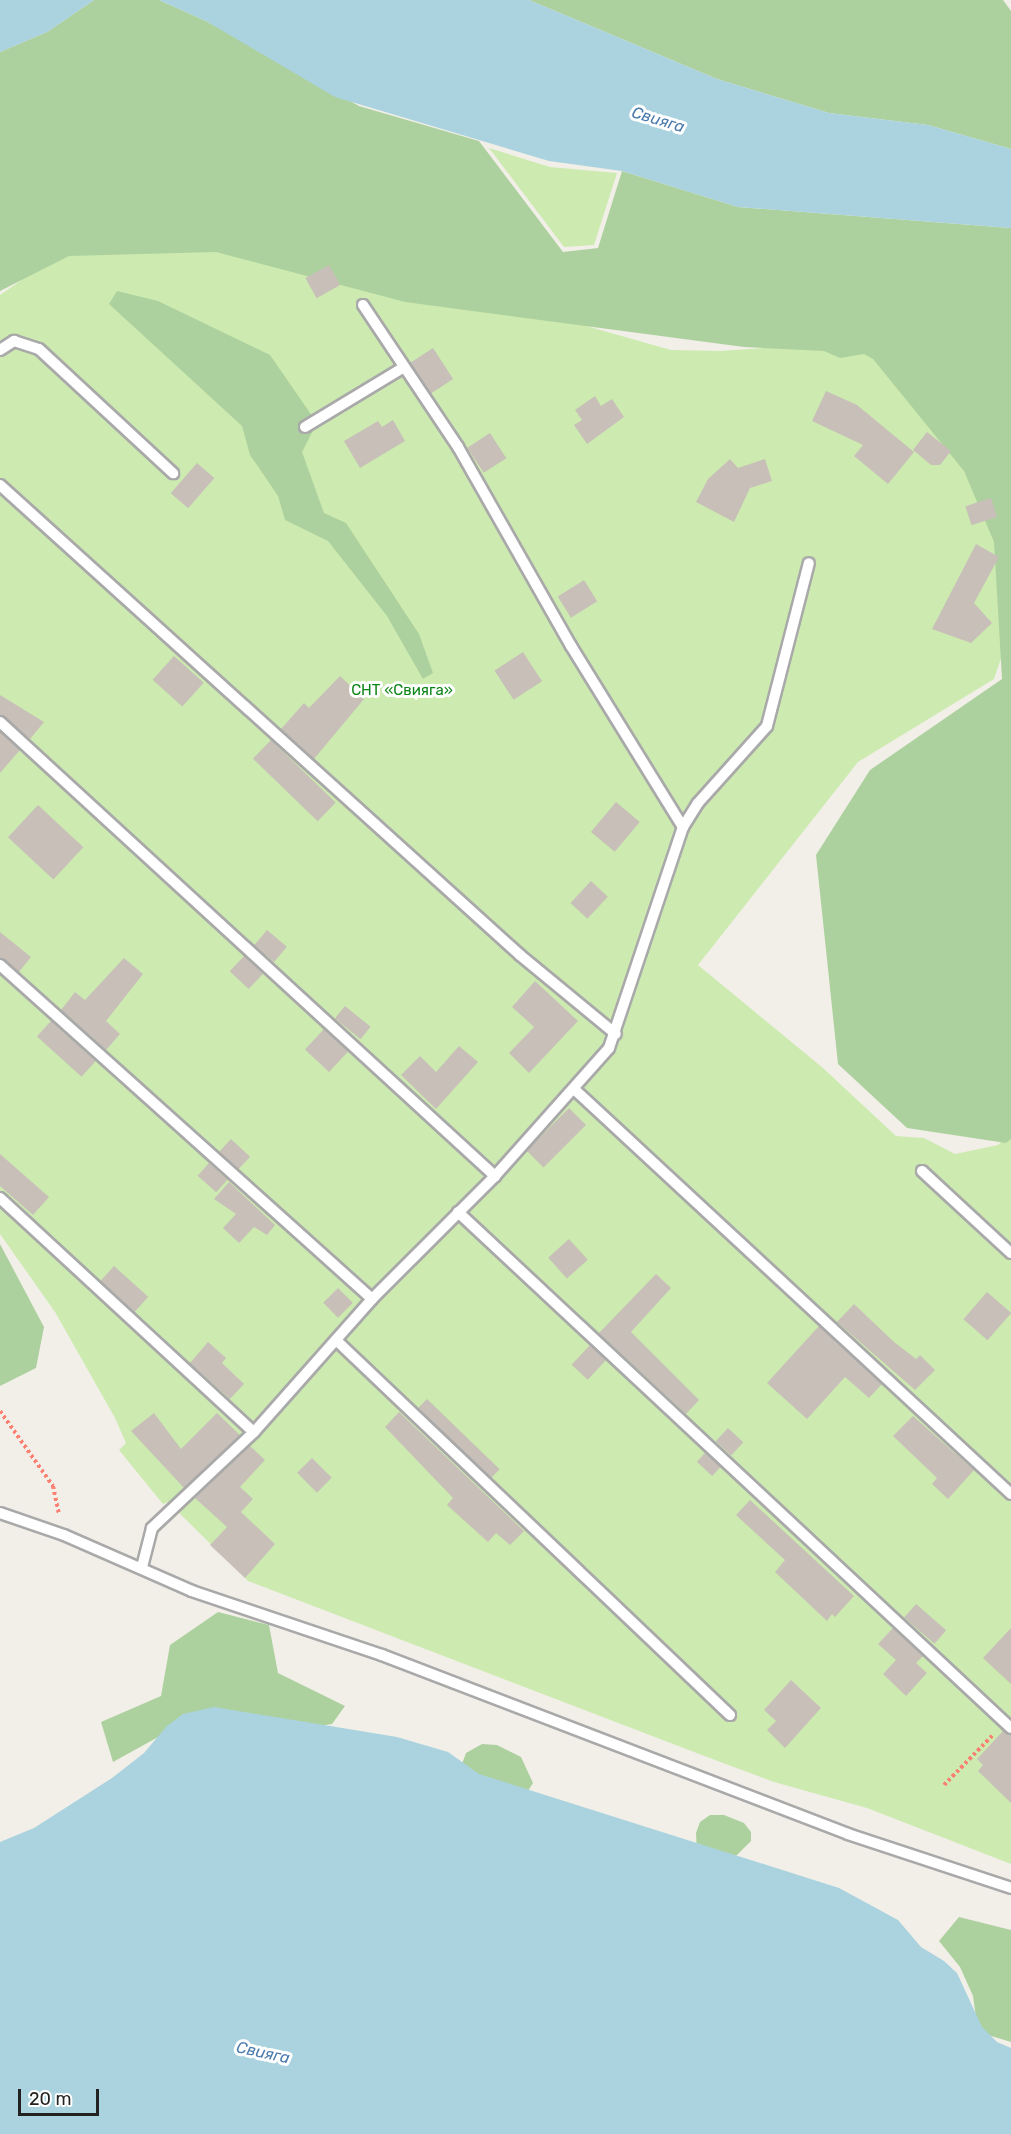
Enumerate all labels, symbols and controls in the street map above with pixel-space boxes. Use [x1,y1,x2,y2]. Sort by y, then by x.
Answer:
water label: Свияга [629,103,687,137]
park label: СНТ «Свияга» [351,682,453,700]
water label: Свияга [235,2038,291,2068]
scale bar [21,2077,102,2115]
text: 20 m [29,2088,71,2110]

